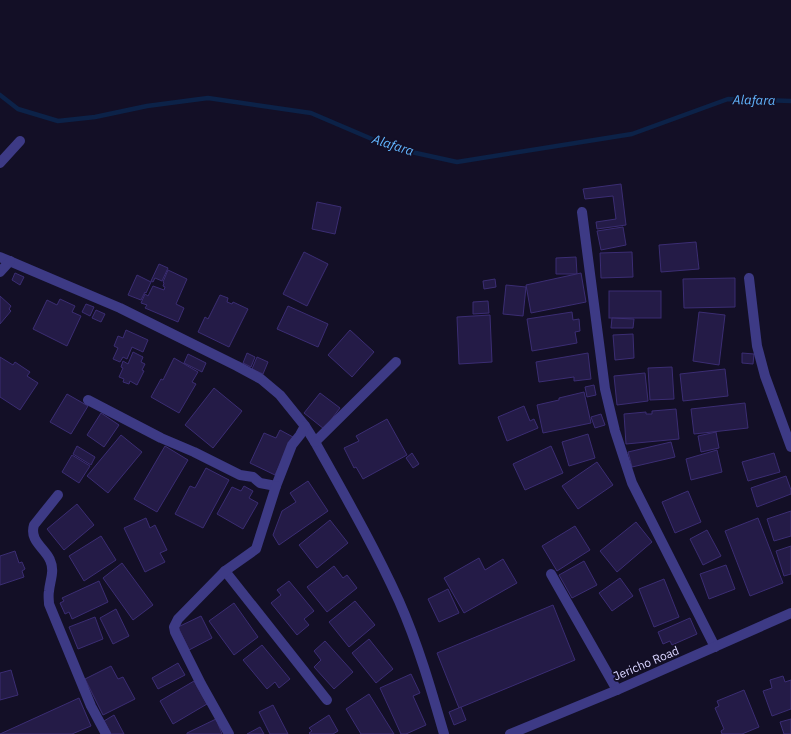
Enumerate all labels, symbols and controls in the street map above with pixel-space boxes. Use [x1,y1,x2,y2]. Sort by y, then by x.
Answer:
water label: Alafara [731,91,776,109]
water label: Alafara [369,130,416,160]
street label: Jericho Road [611,642,681,684]

